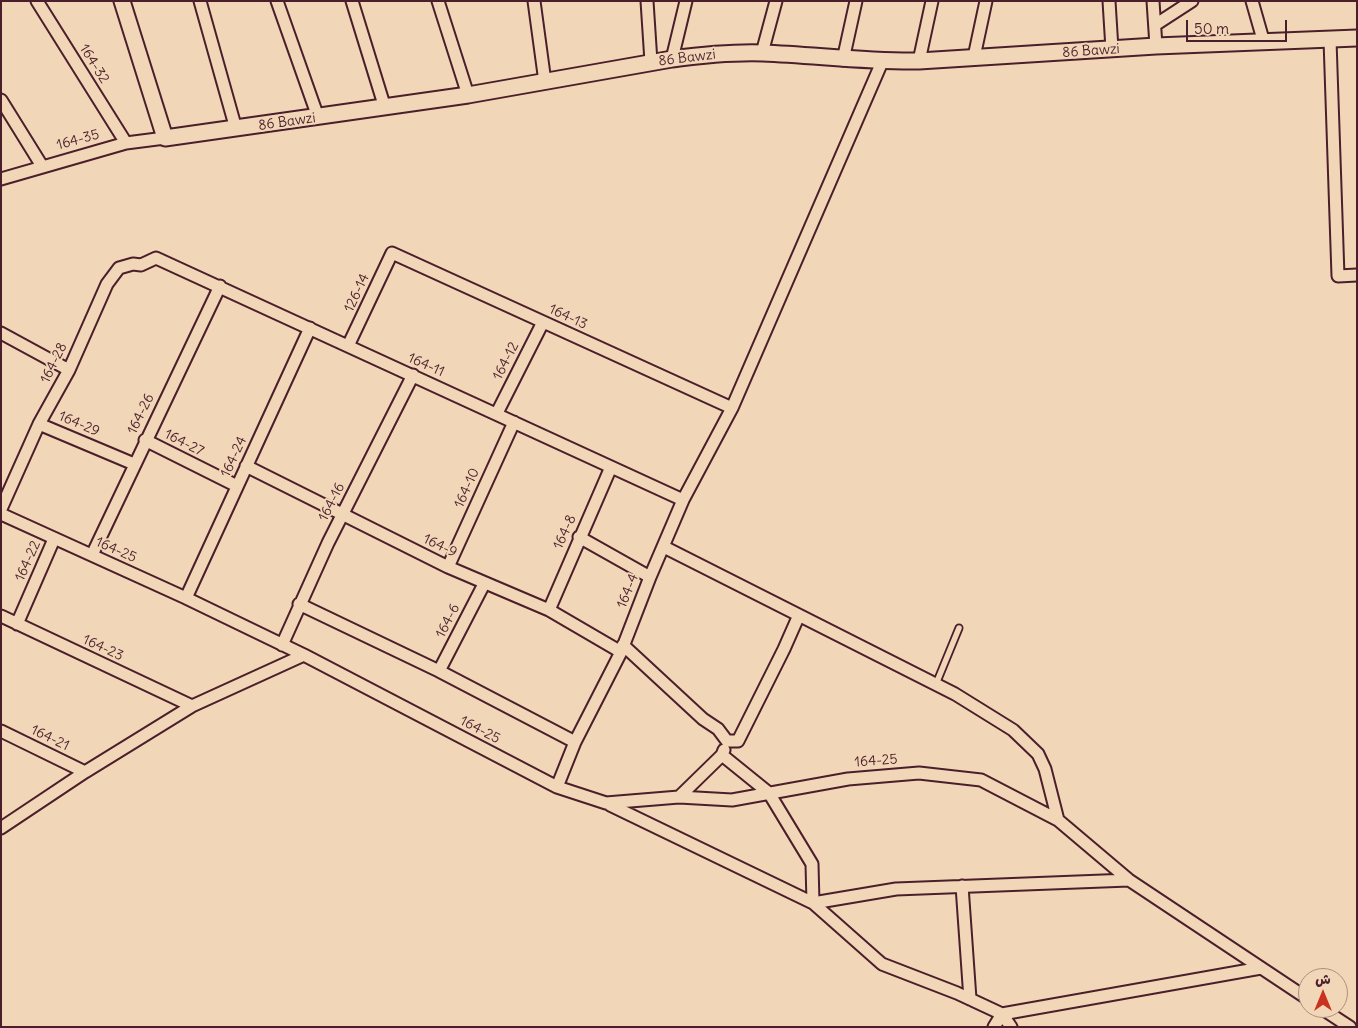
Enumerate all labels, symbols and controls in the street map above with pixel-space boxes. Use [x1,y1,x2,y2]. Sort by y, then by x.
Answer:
scale bar [1188,10,1289,42]
text: 50 m [1194,19,1229,38]
street label: 164-32 [75,41,113,87]
street label: 86 Bawzi [1062,41,1120,61]
street label: 86 Bawzi [657,46,717,70]
street label: 86 Bawzi [257,110,317,134]
street label: 164-35 [55,126,101,154]
street label: 126-14 [341,271,373,315]
street label: 164-13 [546,301,590,333]
street label: 164-12 [489,339,523,383]
street label: 164-28 [37,340,71,386]
street label: 164-11 [405,350,447,380]
street label: 164-26 [124,391,158,437]
street label: 164-29 [56,408,102,440]
street label: 164-27 [162,426,206,460]
street label: 164-24 [217,434,251,480]
street label: 164-10 [451,465,483,511]
street label: 164-16 [315,480,349,524]
street label: 164-8 [550,512,580,552]
street label: 164-9 [420,531,460,561]
street label: 164-25 [93,534,139,566]
street label: 164-22 [12,538,44,584]
street label: 164-4 [614,571,642,611]
street label: 164-6 [432,601,464,641]
street label: 164-23 [80,631,126,665]
street label: 164-25 [457,712,503,748]
street label: 164-21 [28,722,72,754]
street label: 164-25 [854,751,898,771]
north arrow [1298,968,1348,1018]
text: ش [1315,970,1331,988]

